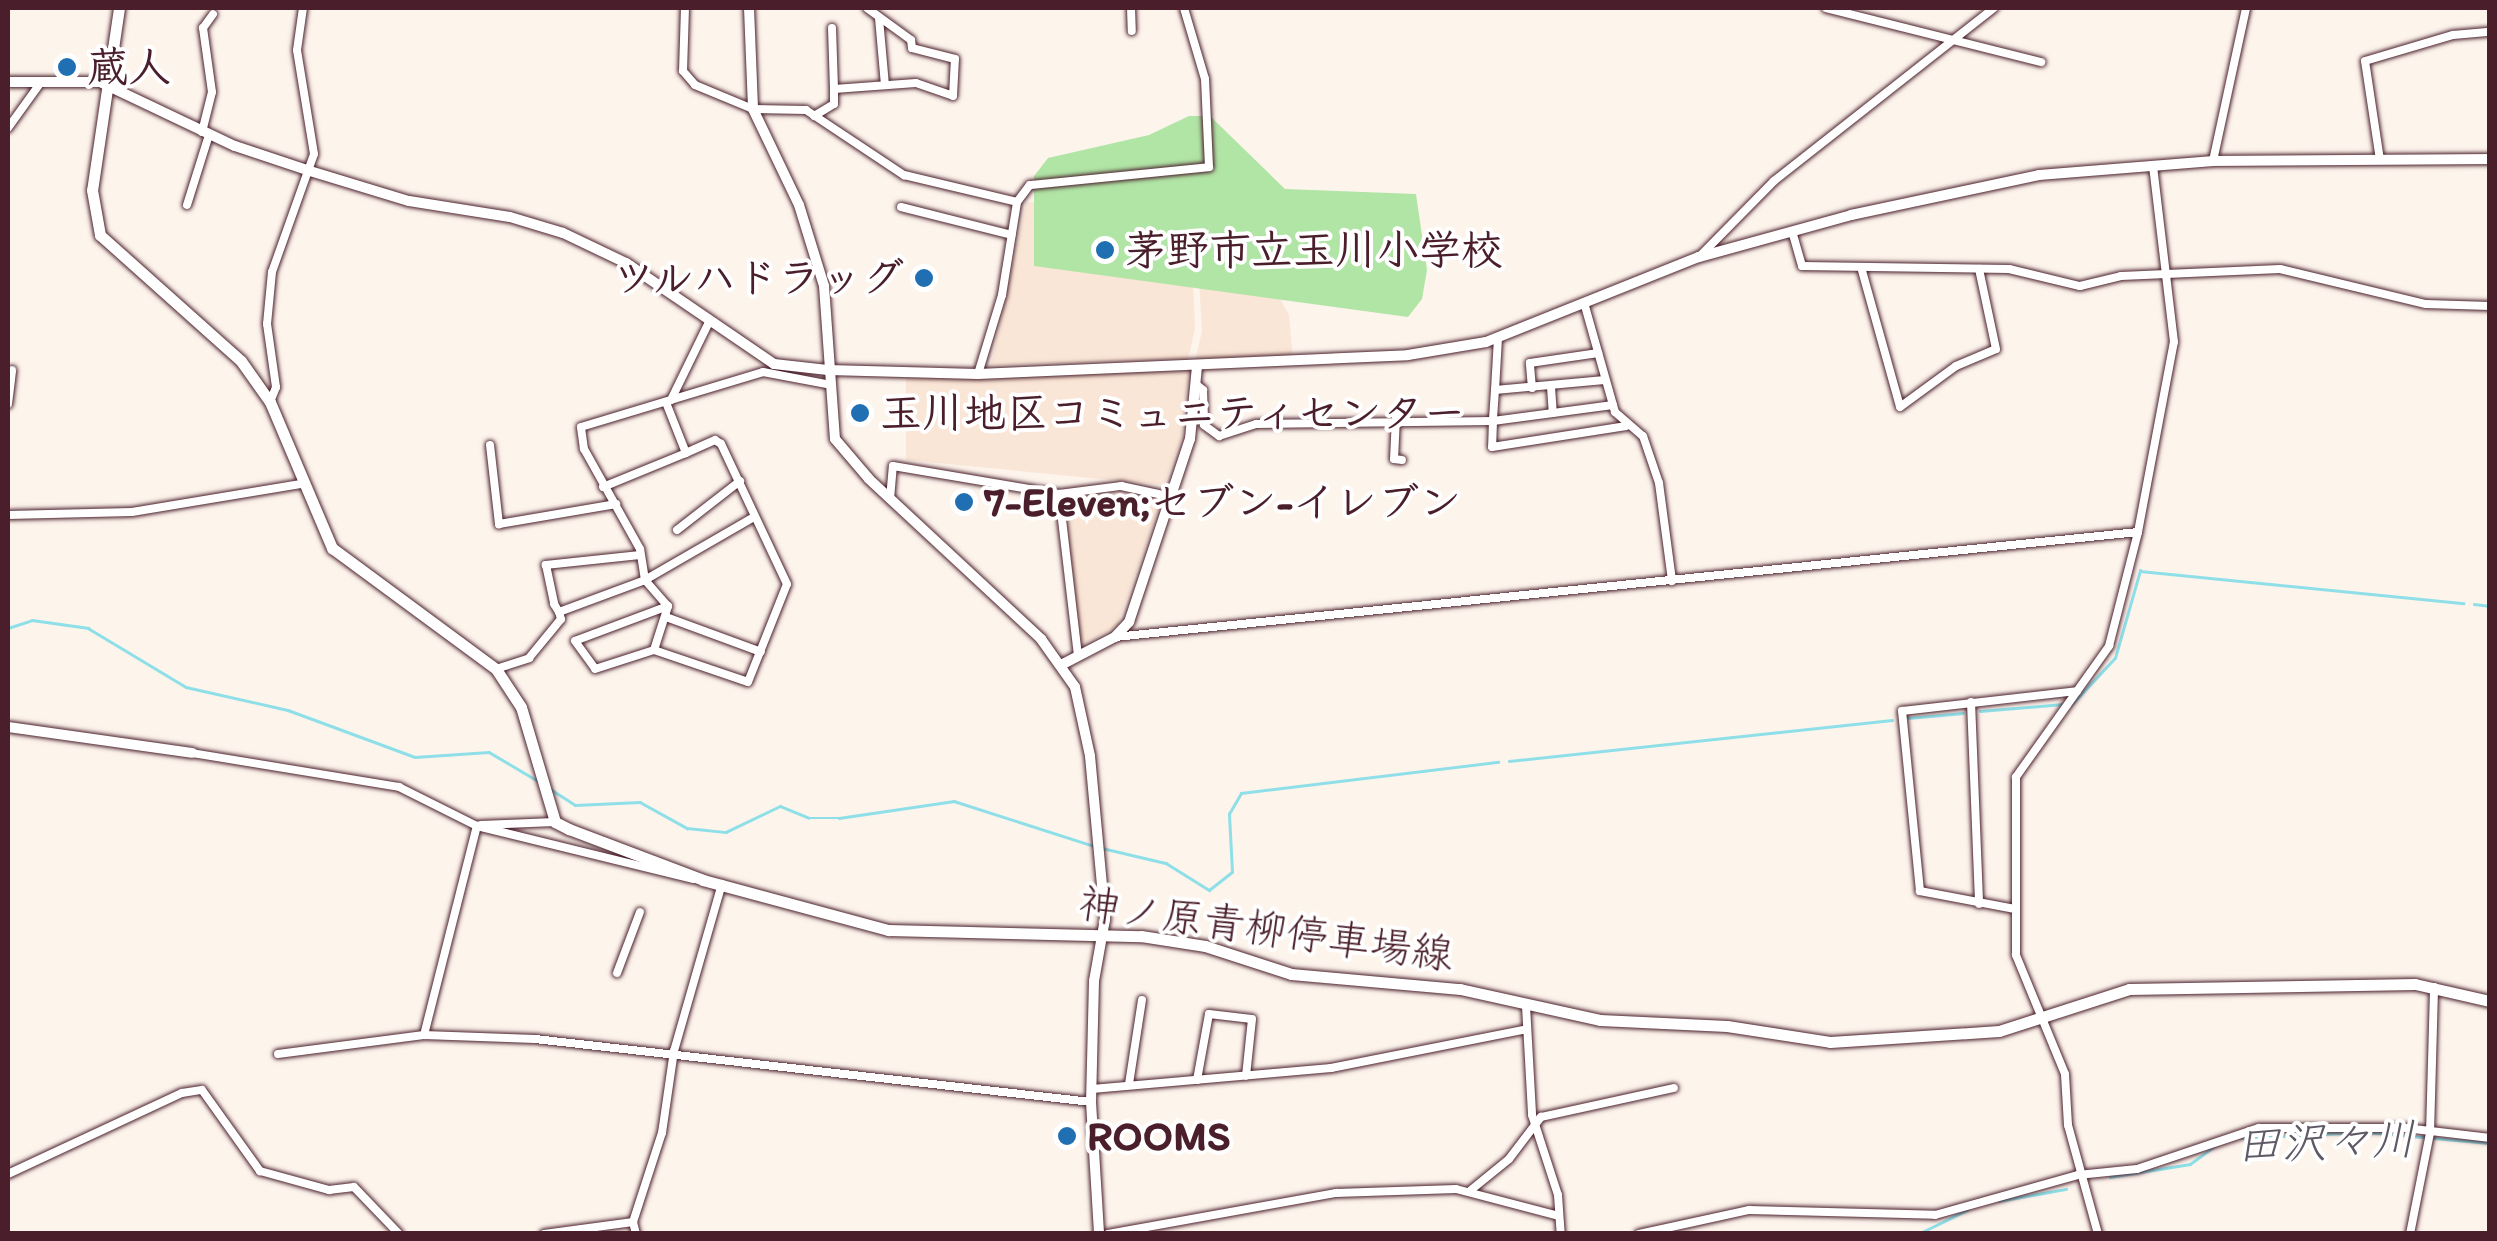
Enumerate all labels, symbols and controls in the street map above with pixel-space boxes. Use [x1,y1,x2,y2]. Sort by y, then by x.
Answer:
place label: 蔵人 [87,42,171,92]
marker: 蔵人 [56,56,78,78]
place label: 茅野市立玉川小学校 [1125,225,1503,275]
marker: 茅野市立玉川小学校 [1094,239,1116,261]
place label: ツルハドラッグ [610,253,904,303]
marker: ツルハドラッグ [913,267,935,289]
place label: 玉川地区コミュニティセンター [880,388,1468,438]
marker: 玉川地区コミュニティセンター [849,402,871,424]
place label: 7-Eleven;セブン-イレブン [984,477,1461,527]
marker: 7-Eleven;セブン-イレブン [953,491,975,513]
street label: 神ノ原青柳停車場線 [1075,878,1457,980]
place label: ROOMS [1087,1111,1231,1161]
water label: 田沢々川 [2235,1112,2417,1172]
marker: ROOMS [1056,1125,1078,1147]

